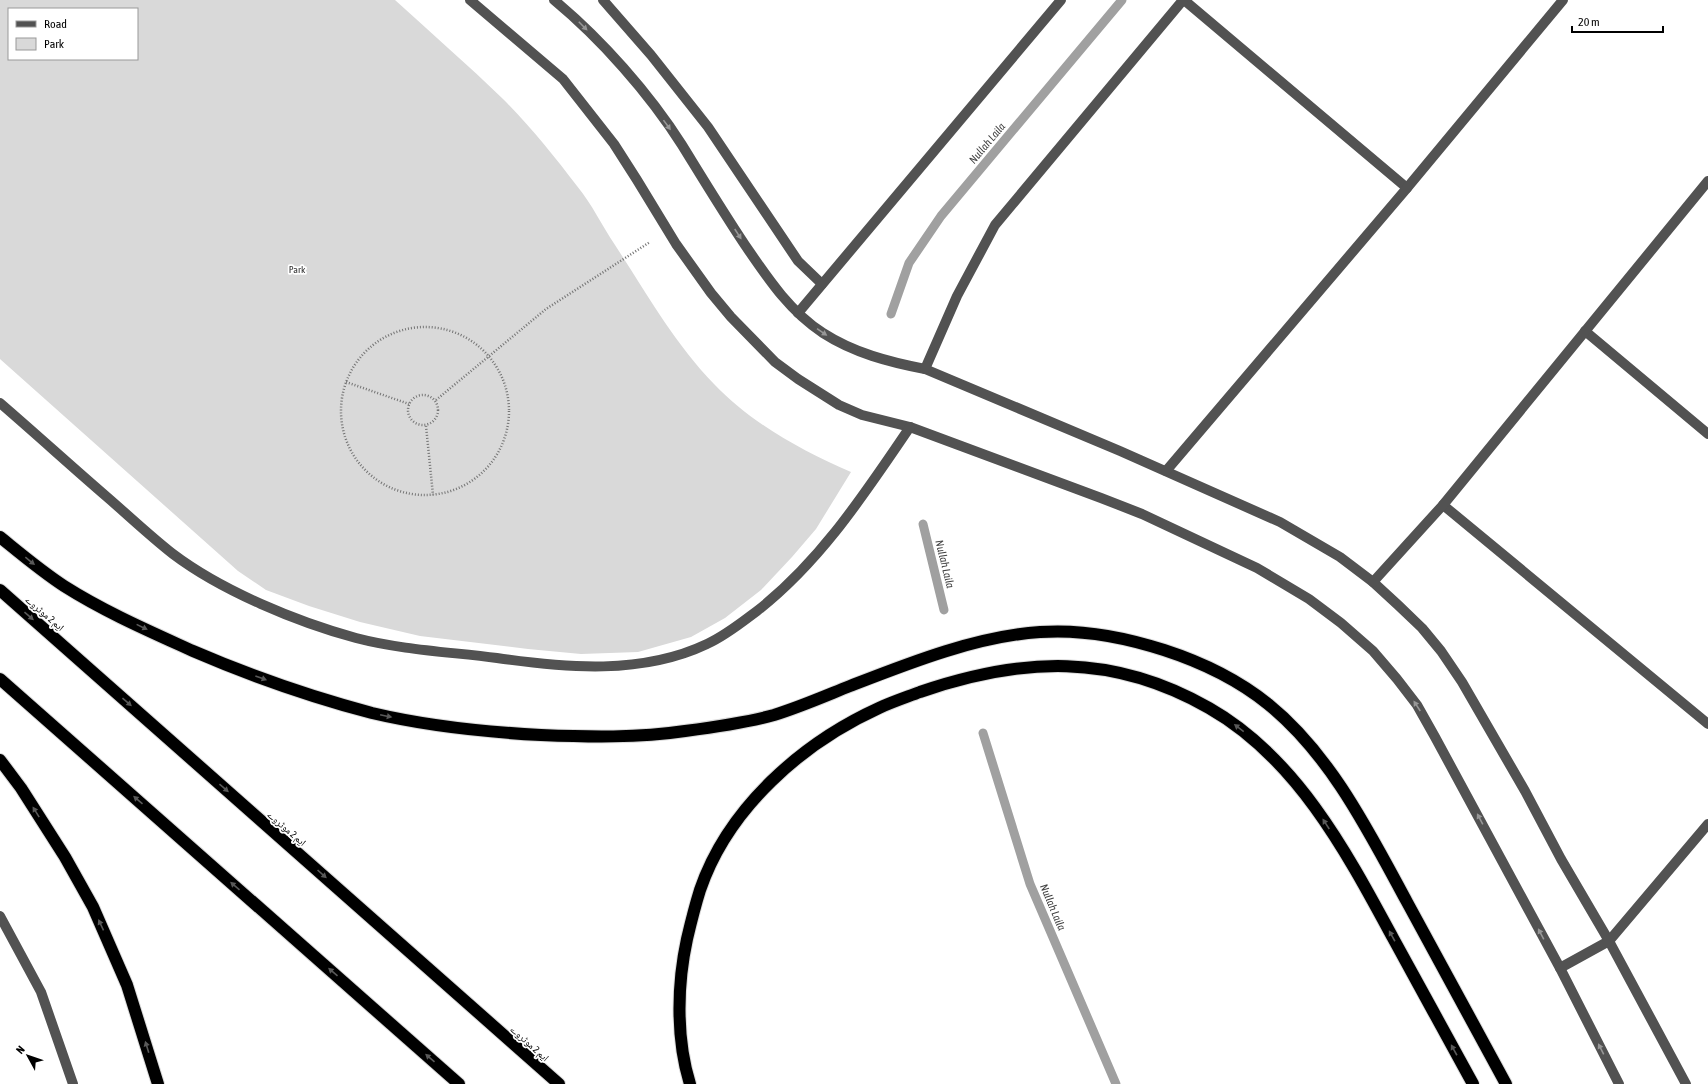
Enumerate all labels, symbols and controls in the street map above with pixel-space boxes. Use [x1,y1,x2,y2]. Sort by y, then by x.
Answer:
legend [8,8,138,60]
scale bar [1572,8,1663,34]
text: 20 m [1578,15,1600,29]
text: Road [44,17,67,31]
one-way arrow [578,21,588,31]
text: Park [44,37,65,51]
one-way arrow [663,120,671,130]
water label: Nullah Laila [967,120,1007,166]
one-way arrow [734,228,741,240]
park label: Park [289,264,306,275]
one-way arrow [817,328,827,336]
water label: Nullah Laila [933,539,957,589]
one-way arrow [25,557,35,566]
street label: ایم 2 موٹروے [22,594,66,635]
one-way arrow [24,611,34,620]
one-way arrow [136,624,147,630]
one-way arrow [256,676,268,682]
one-way arrow [122,697,131,706]
one-way arrow [1413,700,1421,711]
one-way arrow [379,713,392,719]
one-way arrow [1234,724,1245,732]
one-way arrow [219,783,229,793]
one-way arrow [132,796,143,805]
one-way arrow [33,806,40,818]
street label: ایم 2 موٹروے [264,809,308,850]
one-way arrow [1477,813,1483,825]
one-way arrow [1322,818,1330,829]
one-way arrow [317,869,326,878]
one-way arrow [230,882,240,891]
water label: Nullah Laila [1038,882,1068,932]
one-way arrow [98,919,104,931]
one-way arrow [1538,928,1545,940]
one-way arrow [1388,930,1395,941]
one-way arrow [327,968,338,977]
street label: ایم 2 موٹروے [507,1023,551,1065]
north arrow [8,1036,48,1076]
one-way arrow [144,1040,150,1052]
text: N [14,1043,27,1056]
one-way arrow [1598,1043,1604,1055]
one-way arrow [1451,1044,1457,1056]
one-way arrow [425,1054,435,1063]

